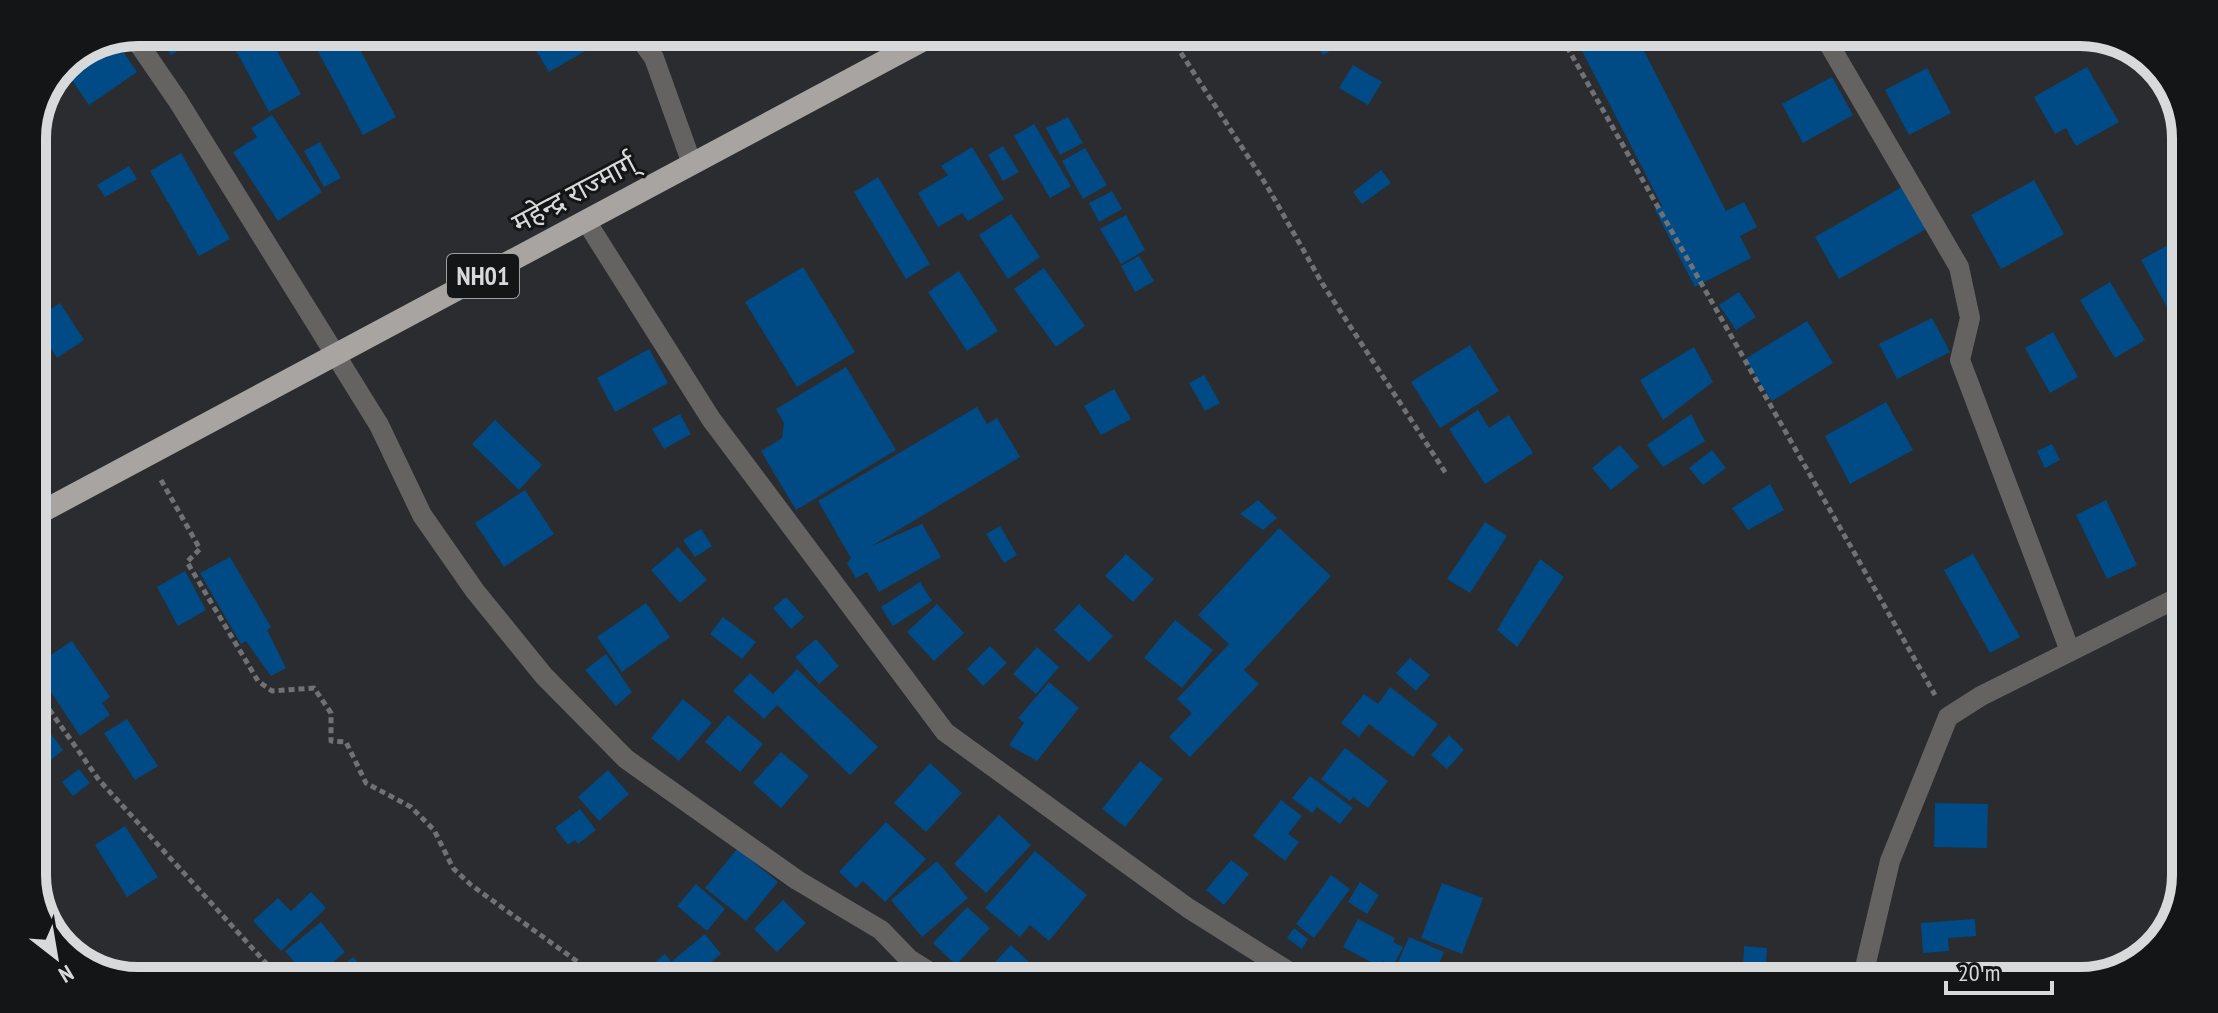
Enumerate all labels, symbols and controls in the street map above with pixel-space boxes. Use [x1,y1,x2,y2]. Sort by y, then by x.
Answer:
street label: महेन्द्र राज्मार्ग् [505,143,646,241]
road number: NH01 [447,254,519,298]
north arrow [16,917,96,997]
scale bar [1946,945,2052,995]
text: 20 m [1958,957,2000,988]
text: N [54,959,79,989]

